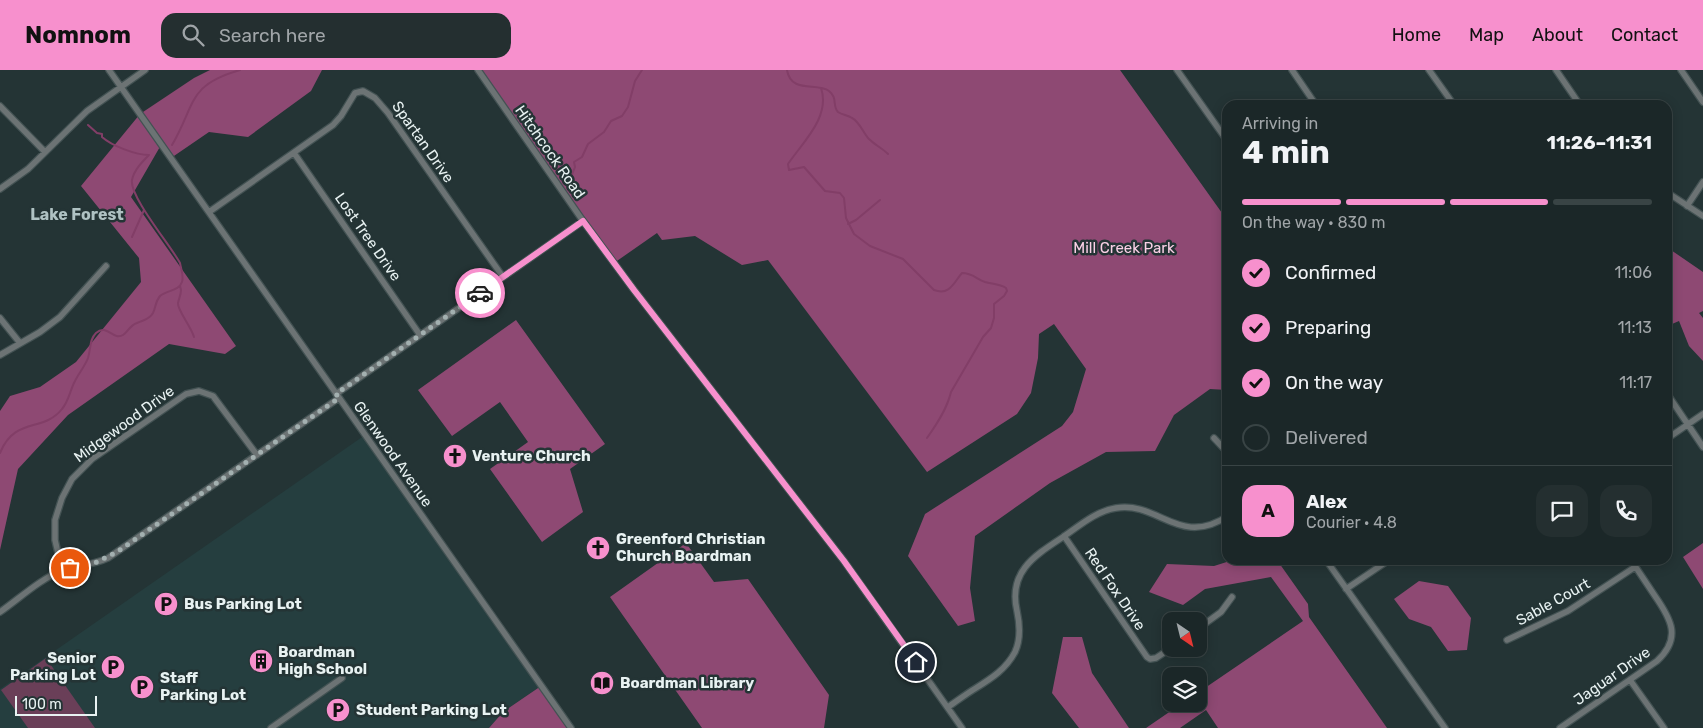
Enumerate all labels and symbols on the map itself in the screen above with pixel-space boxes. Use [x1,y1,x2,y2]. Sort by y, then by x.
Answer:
street label: Spartan Drive [388,98,458,186]
street label: Hitchcock Road [511,102,589,202]
street label: Lost Tree Drive [331,190,405,284]
district label: Lake Forest [30,205,124,224]
park label: Mill Creek Park [1073,239,1175,257]
courier [455,268,505,318]
street label: Midgewood Drive [70,382,178,466]
street label: Glenwood Avenue [350,398,436,510]
church icon: Venture Church [442,443,468,469]
place label: Venture Church [472,447,591,465]
place label: Greenford Christian Church Boardman [616,530,765,565]
church icon: Greenford Christian Church Boardman [585,535,611,561]
street label: Red Fox Drive [1081,544,1149,634]
pin [49,547,91,589]
street label: Sable Court [1513,574,1593,630]
parking icon: Bus Parking Lot [153,591,179,617]
place label: Bus Parking Lot [184,595,302,613]
north arrow [1162,612,1208,658]
pin [895,641,937,683]
place label: Boardman High School [278,643,367,678]
street label: Jaguar Drive [1570,643,1654,709]
building icon: Boardman High School [248,648,274,674]
place label: Senior Parking Lot [10,649,96,684]
parking icon: Senior Parking Lot [100,654,126,680]
place label: Staff Parking Lot [160,669,246,704]
library icon: Boardman Library [589,670,615,696]
parking icon: Staff Parking Lot [129,674,155,700]
place label: Boardman Library [620,674,754,692]
scale bar [15,693,98,716]
parking icon: Student Parking Lot [325,697,351,723]
place label: Student Parking Lot [356,701,507,719]

